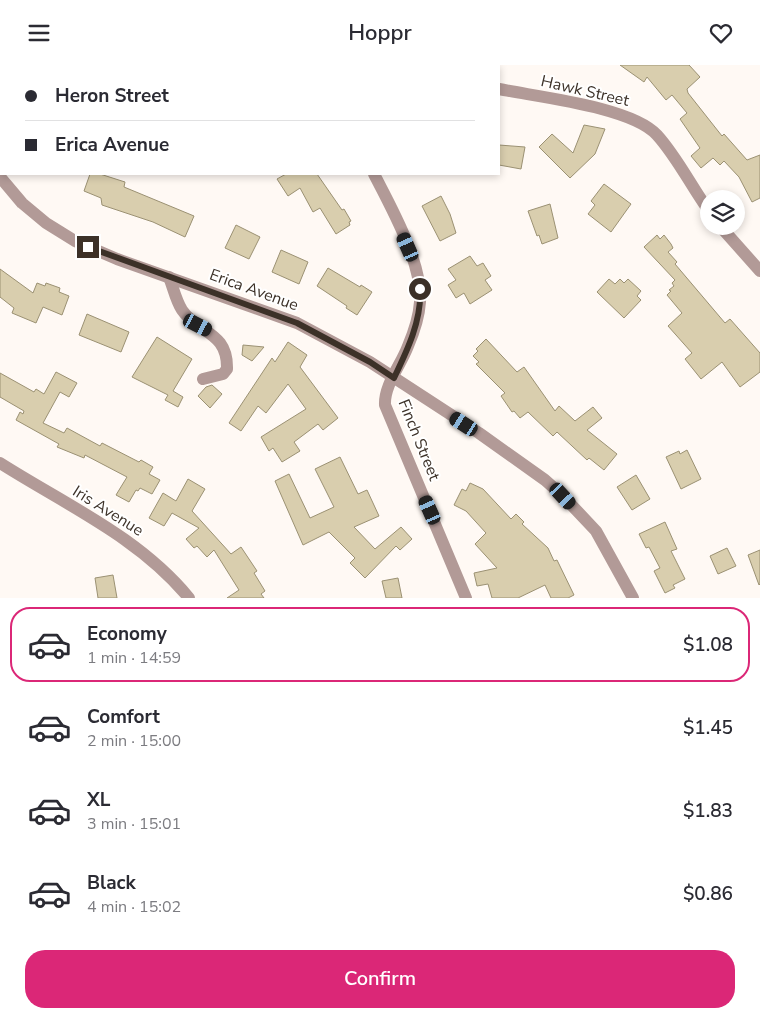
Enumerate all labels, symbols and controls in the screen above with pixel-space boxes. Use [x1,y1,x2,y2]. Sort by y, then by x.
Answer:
text: Hoppr [348,18,412,48]
icon: menu [25,19,53,47]
icon: heart [707,19,735,47]
street label: Hawk Street [539,70,632,112]
text: Heron Street [55,83,169,109]
text: Erica Avenue [55,132,169,158]
map controls [700,190,745,235]
button: layers [700,190,745,235]
car [395,230,420,264]
route end [77,236,99,258]
street label: Erica Avenue [206,264,302,316]
route start [409,278,431,300]
car [181,312,214,338]
street label: Finch Street [393,396,445,484]
car [447,410,480,438]
car [547,480,578,512]
street label: Iris Avenue [68,481,148,541]
car [417,493,442,527]
text: Economy [87,621,167,647]
icon: car [27,622,72,667]
text: $1.08 [683,632,733,658]
text: 1 min · 14:59 [87,647,181,669]
text: Comfort [87,704,160,730]
icon: car [27,705,72,750]
text: $1.45 [683,715,733,741]
text: 2 min · 15:00 [87,730,181,752]
text: XL [87,787,110,813]
icon: car [27,788,72,833]
text: $1.83 [683,798,733,824]
text: 3 min · 15:01 [87,813,181,835]
text: Black [87,870,136,896]
icon: car [27,871,72,916]
text: $0.86 [683,881,733,907]
text: 4 min · 15:02 [87,896,181,918]
button: Confirm [25,950,735,1008]

